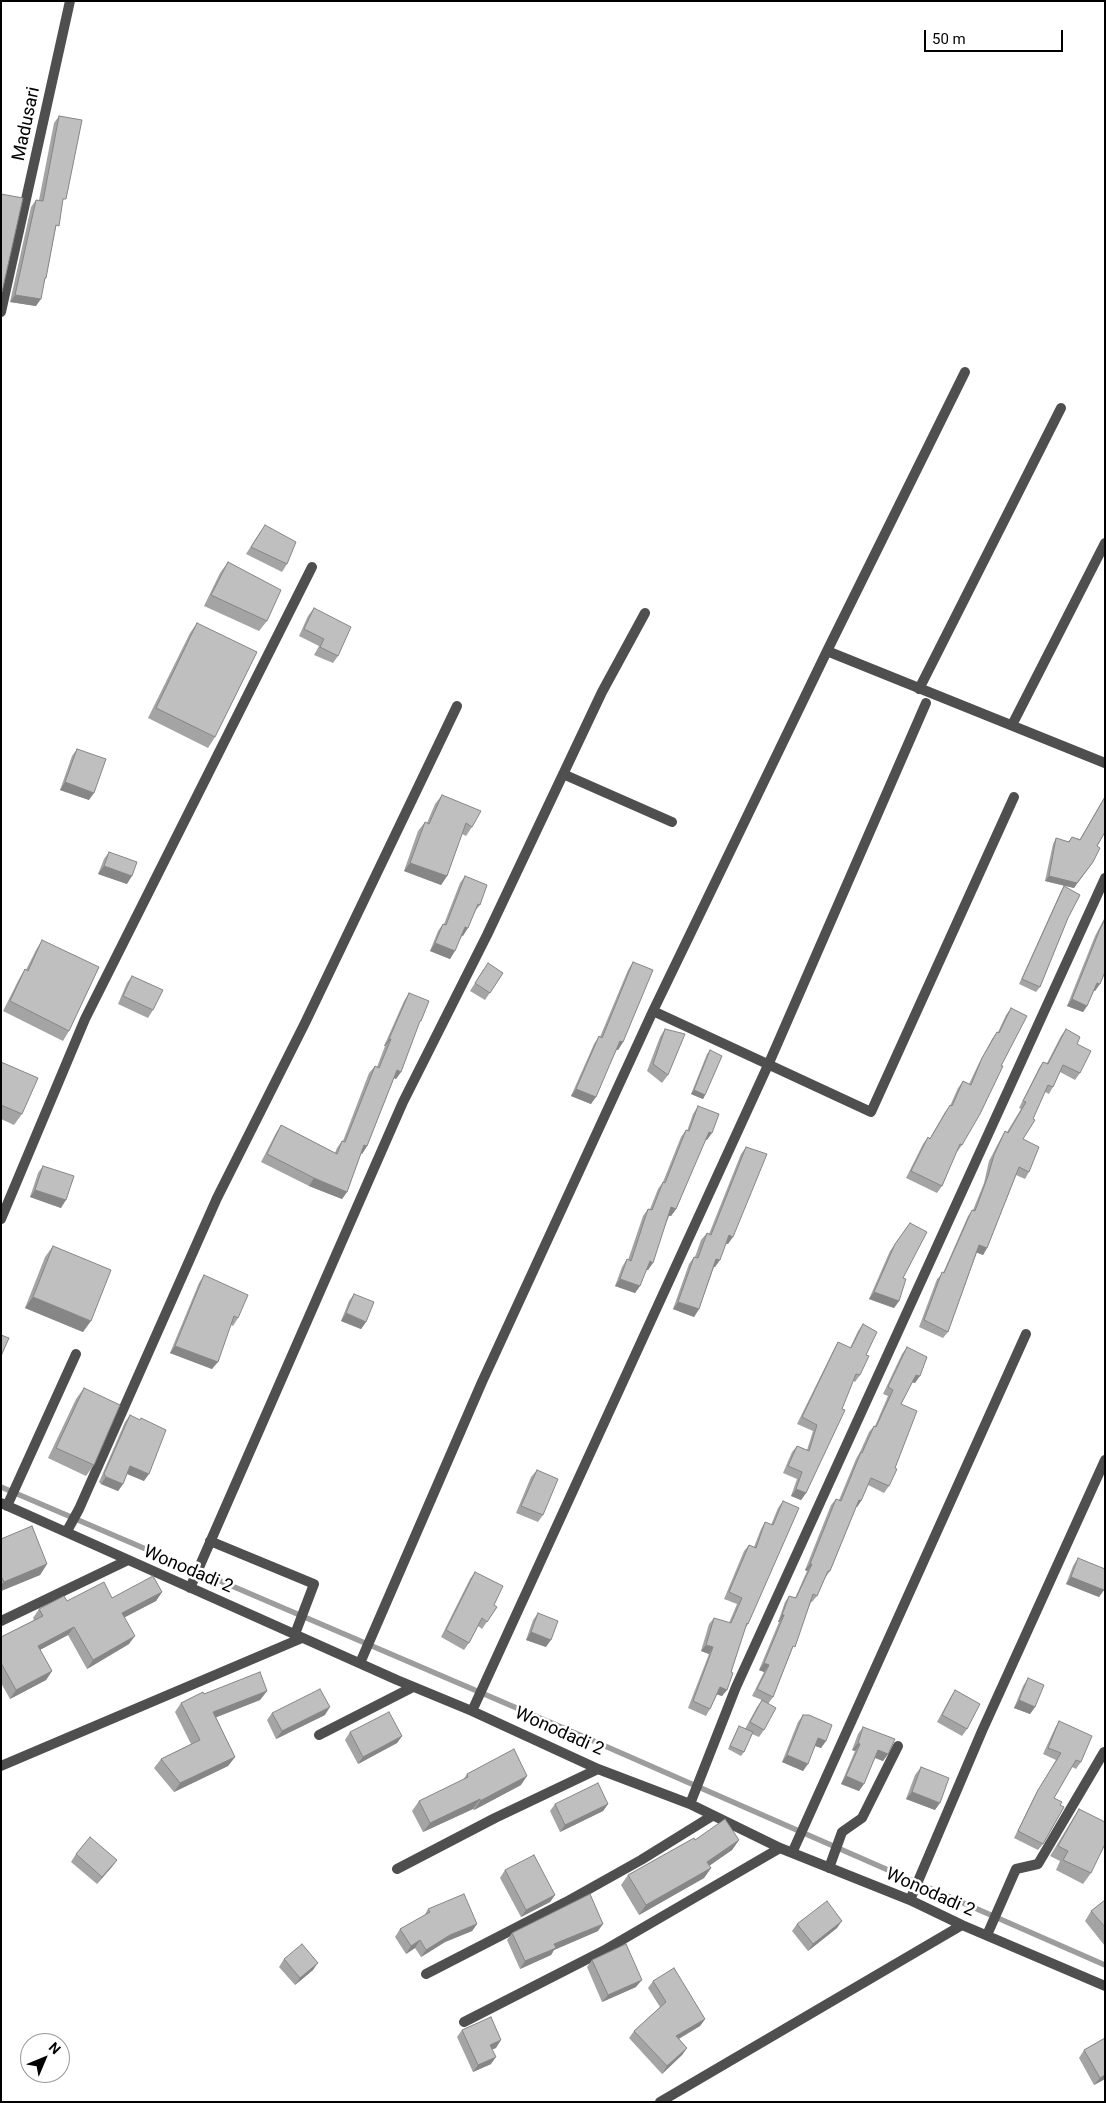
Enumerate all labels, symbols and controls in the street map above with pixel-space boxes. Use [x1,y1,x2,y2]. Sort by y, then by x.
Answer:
scale bar [926,20,1065,52]
text: 50 m [932,30,966,48]
street label: Madusari [9,85,45,163]
street label: Wonodadi 2 [140,1541,236,1599]
street label: Wonodadi 2 [511,1703,607,1761]
street label: Wonodadi 2 [882,1864,978,1922]
north arrow [20,2033,70,2083]
text: N [46,2039,64,2057]

